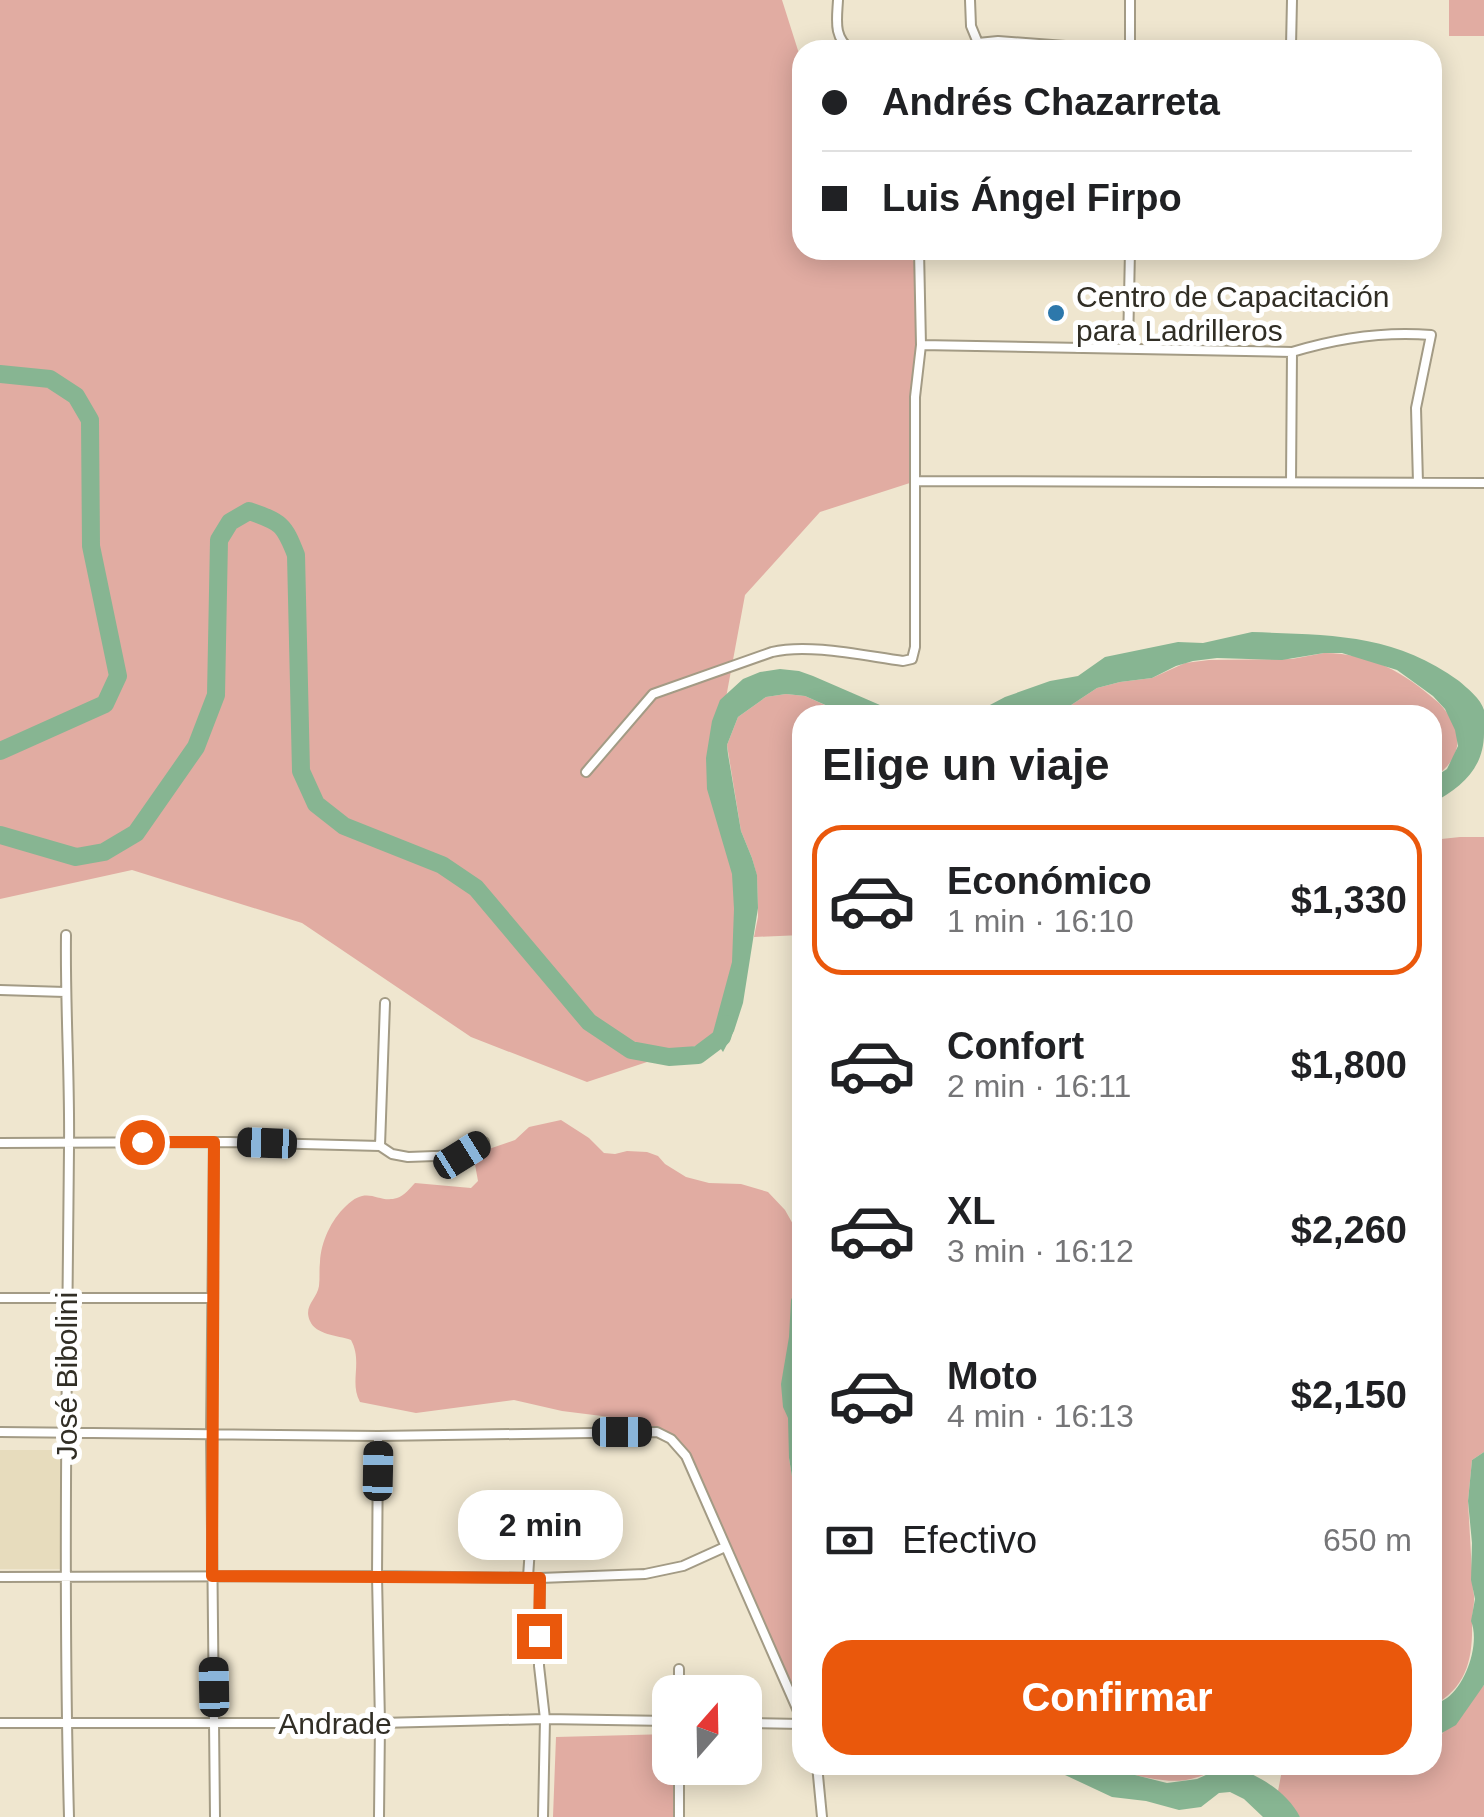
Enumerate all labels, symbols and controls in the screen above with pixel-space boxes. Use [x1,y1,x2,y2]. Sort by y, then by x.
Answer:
text: Andrés Chazarreta [882,81,1220,123]
text: Luis Ángel Firpo [882,177,1182,219]
place label: Centro de Capacitación para Ladrilleros [1076,280,1390,347]
marker: Centro de Capacitación para Ladrilleros [1045,302,1067,324]
text: Elige un viaje [822,739,1110,790]
icon: car [827,855,917,945]
text: Económico [947,860,1152,902]
text: $1,330 [1291,879,1407,921]
text: 1 min · 16:10 [947,903,1134,939]
icon: car [827,1020,917,1110]
text: Confort [947,1025,1084,1067]
text: $1,800 [1291,1044,1407,1086]
text: 2 min · 16:11 [947,1068,1131,1104]
route start [120,1120,165,1165]
car [429,1126,495,1184]
car [236,1127,298,1159]
icon: car [827,1185,917,1275]
text: XL [947,1190,996,1232]
text: $2,260 [1291,1209,1407,1251]
text: 3 min · 16:12 [947,1233,1134,1269]
street label: José Bibolini [50,1292,83,1460]
icon: car [827,1350,917,1440]
text: Moto [947,1355,1038,1397]
text: $2,150 [1291,1374,1407,1416]
text: 4 min · 16:13 [947,1398,1134,1434]
car [592,1417,652,1447]
car [362,1441,394,1501]
callout: 2 min [456,1491,622,1561]
text: 2 min [499,1507,582,1543]
icon: cash [822,1513,877,1568]
text: Efectivo [902,1519,1037,1561]
text: 650 m [1323,1522,1412,1558]
route end [517,1614,562,1659]
button: Confirmar [822,1640,1412,1755]
car [198,1657,230,1717]
north arrow [652,1675,762,1785]
map controls [652,1675,762,1785]
street label: Andrade [278,1707,392,1740]

